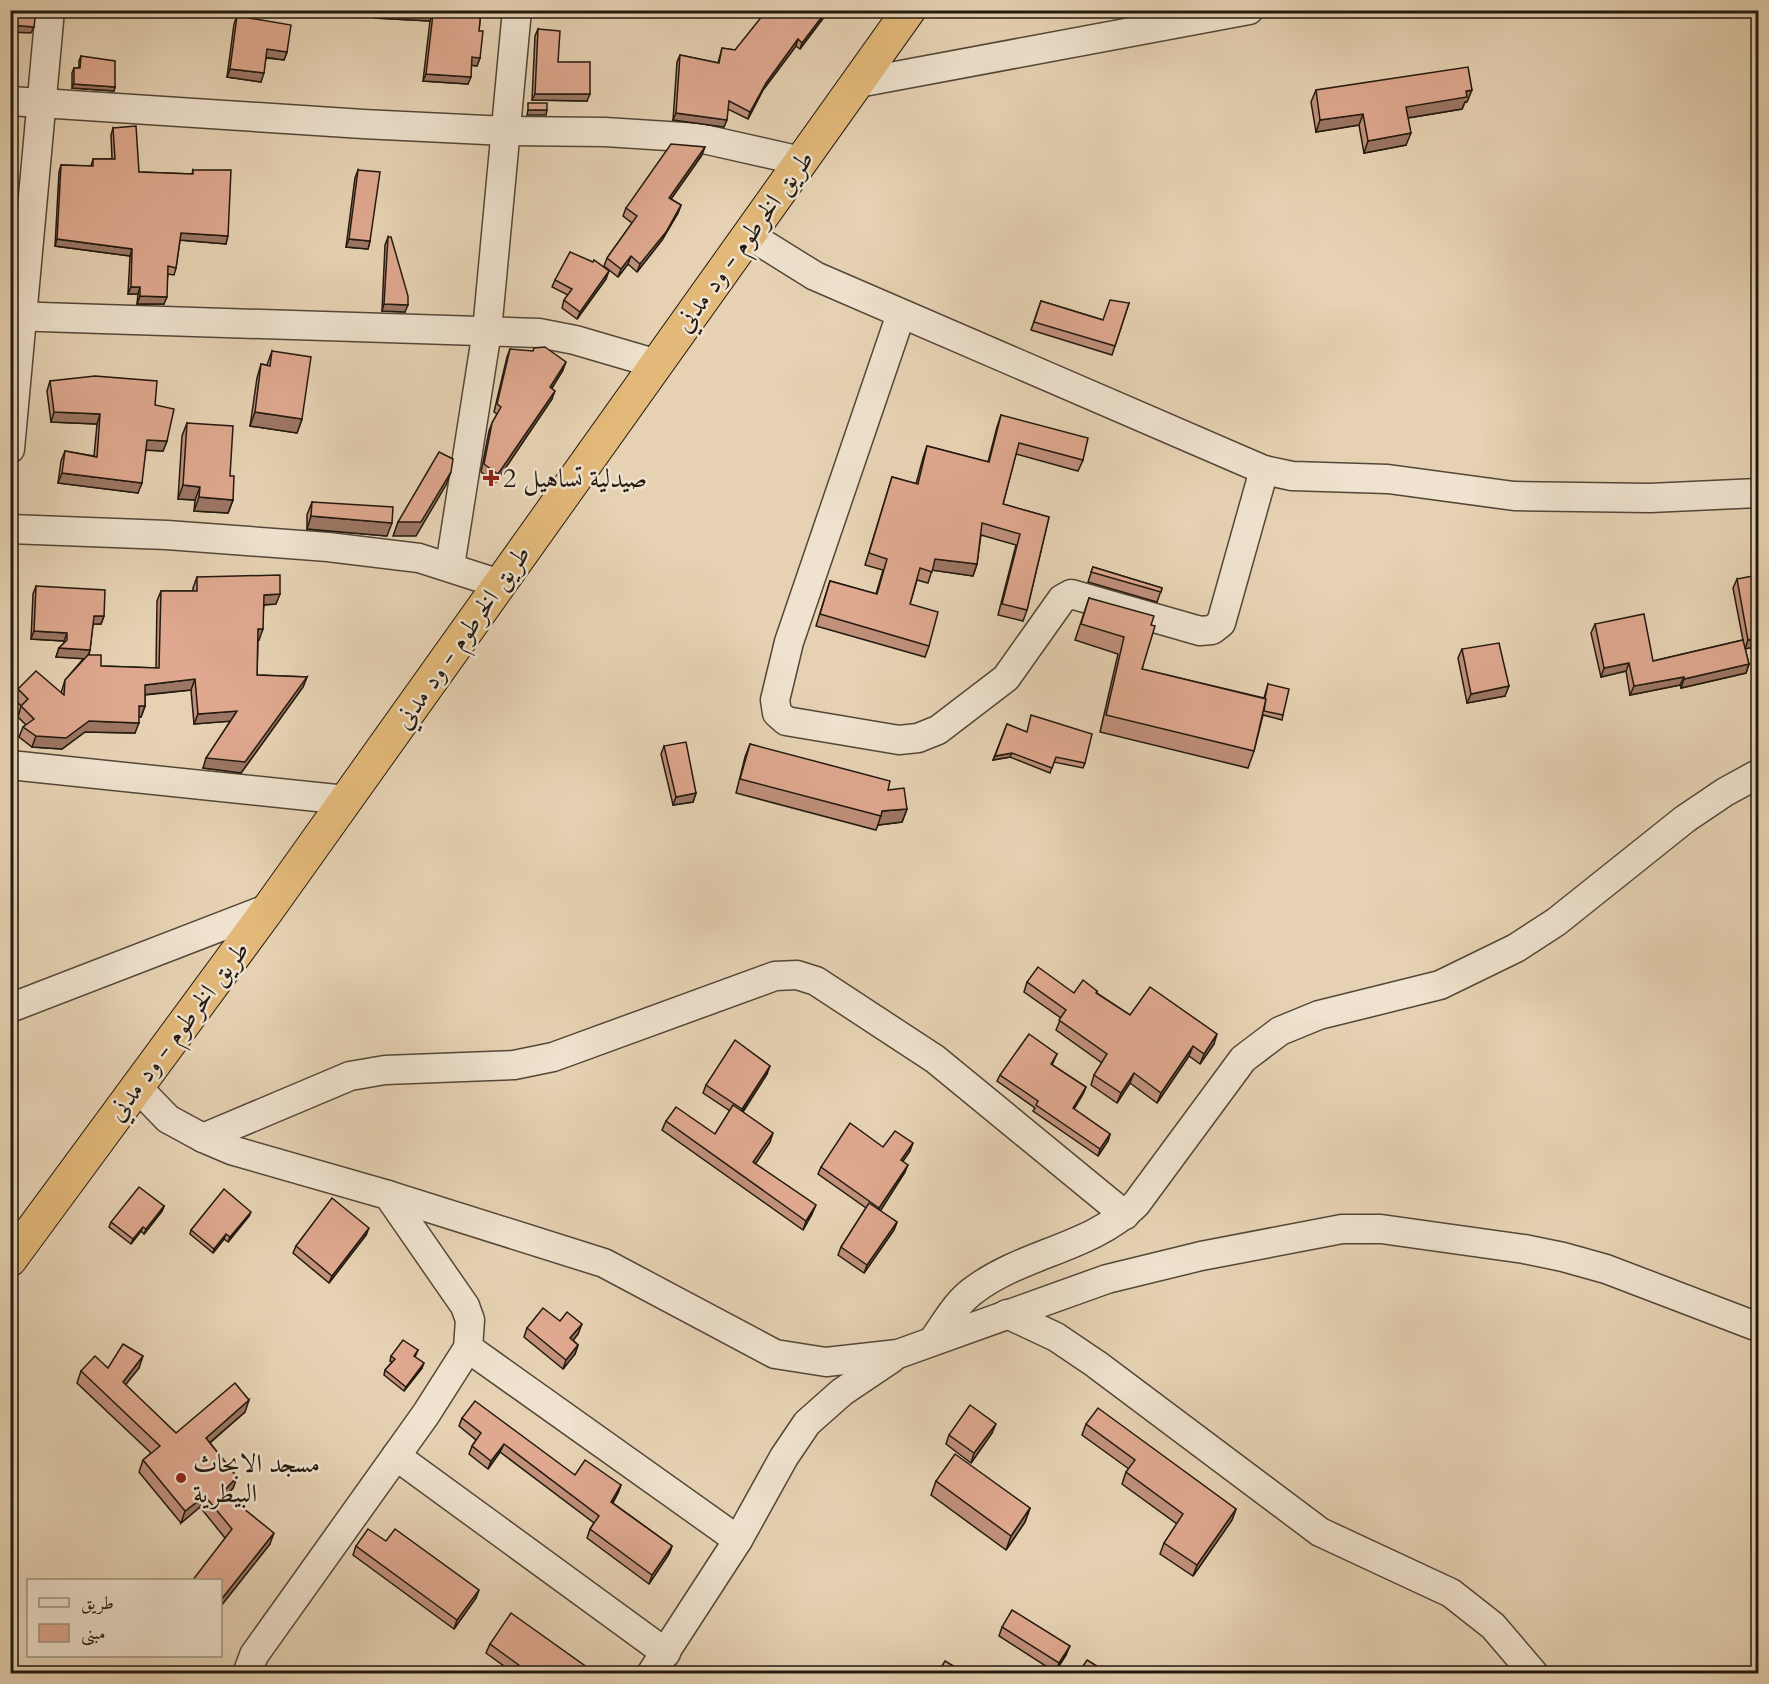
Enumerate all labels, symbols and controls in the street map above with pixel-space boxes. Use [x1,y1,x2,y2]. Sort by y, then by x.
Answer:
street label: طريق الخرطوم - ود مدني [666,143,826,342]
place label: صيدلية تساهيل 2 [503,461,647,496]
marker: صيدلية تساهيل 2 [484,471,498,485]
street label: طريق الخرطوم - ود مدني [385,538,543,739]
street label: طريق الخرطوم - ود مدني [99,934,261,1131]
place label: مسجد الابحاث البيطرية [193,1446,320,1511]
marker: مسجد الابحاث البيطرية [174,1471,188,1485]
legend [27,1579,222,1657]
text: طريق [81,1591,114,1616]
text: مبنى [81,1621,106,1646]

